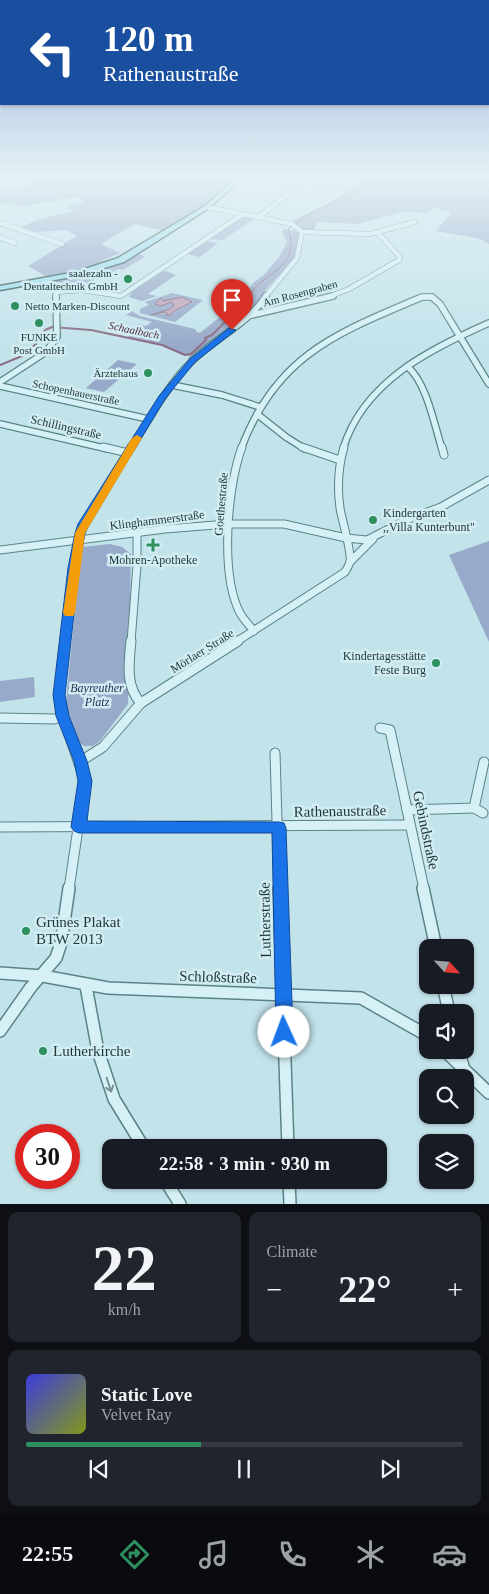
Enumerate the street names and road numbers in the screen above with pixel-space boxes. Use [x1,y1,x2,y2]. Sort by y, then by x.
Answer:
street label: Am Rosengraben [261,277,339,309]
street label: Schopenhauerstraße [31,377,121,407]
street label: Schillingstraße [29,412,103,442]
street label: Goethestraße [211,472,231,536]
street label: Klinghammerstraße [109,507,205,533]
street label: Mörlaer Straße [168,626,236,676]
street label: Gebindstraße [410,789,442,871]
street label: Rathenaustraße [294,802,387,820]
street label: Lutherstraße [256,882,274,958]
street label: Schloßstraße [179,968,257,986]

